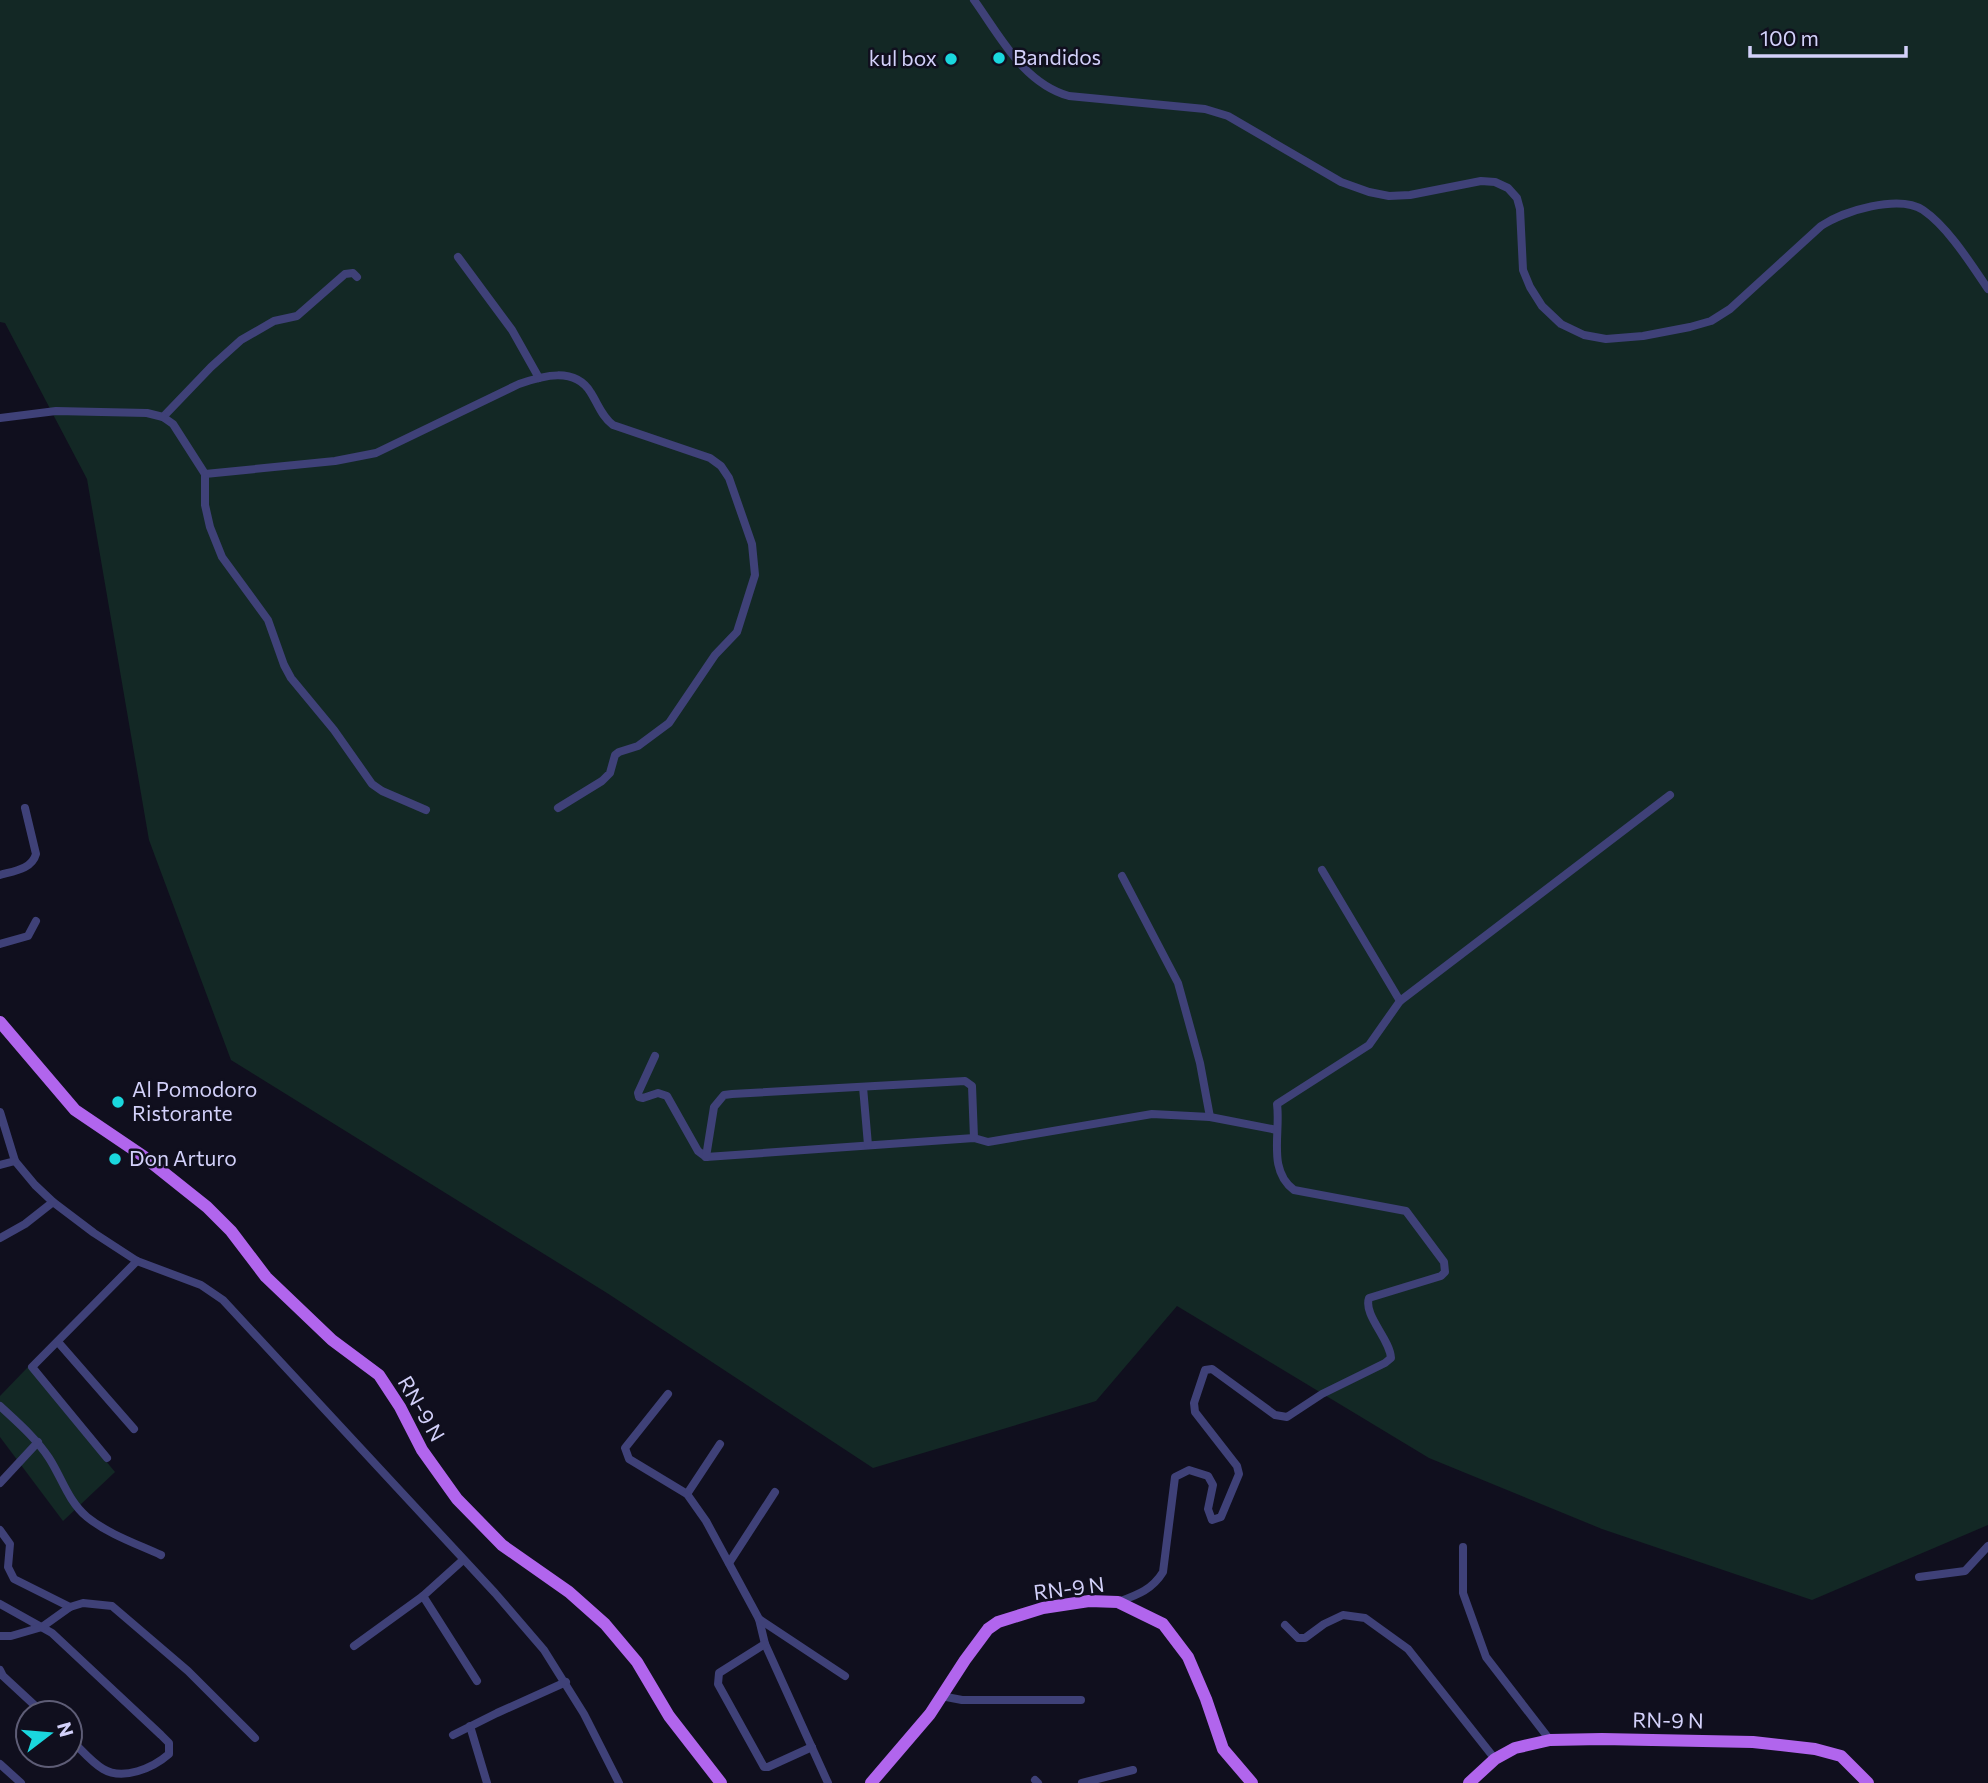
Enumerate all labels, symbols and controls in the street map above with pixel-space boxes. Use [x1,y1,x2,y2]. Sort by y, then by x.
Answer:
scale bar [1750,14,1906,58]
text: 100 m [1760,25,1819,50]
place label: Bandidos [1013,44,1101,69]
place label: kul box [869,45,937,70]
marker: Bandidos [991,50,1007,66]
marker: kul box [943,51,959,67]
place label: Al Pomodoro Ristorante [132,1076,257,1125]
marker: Al Pomodoro Ristorante [110,1094,126,1110]
place label: Don Arturo [129,1145,237,1170]
marker: Don Arturo [107,1151,123,1167]
street label: RN-9 N [394,1371,451,1445]
street label: RN-9 N [1032,1571,1106,1604]
north arrow [14,1699,84,1769]
street label: RN-9 N [1632,1706,1704,1733]
text: N [53,1719,79,1739]

